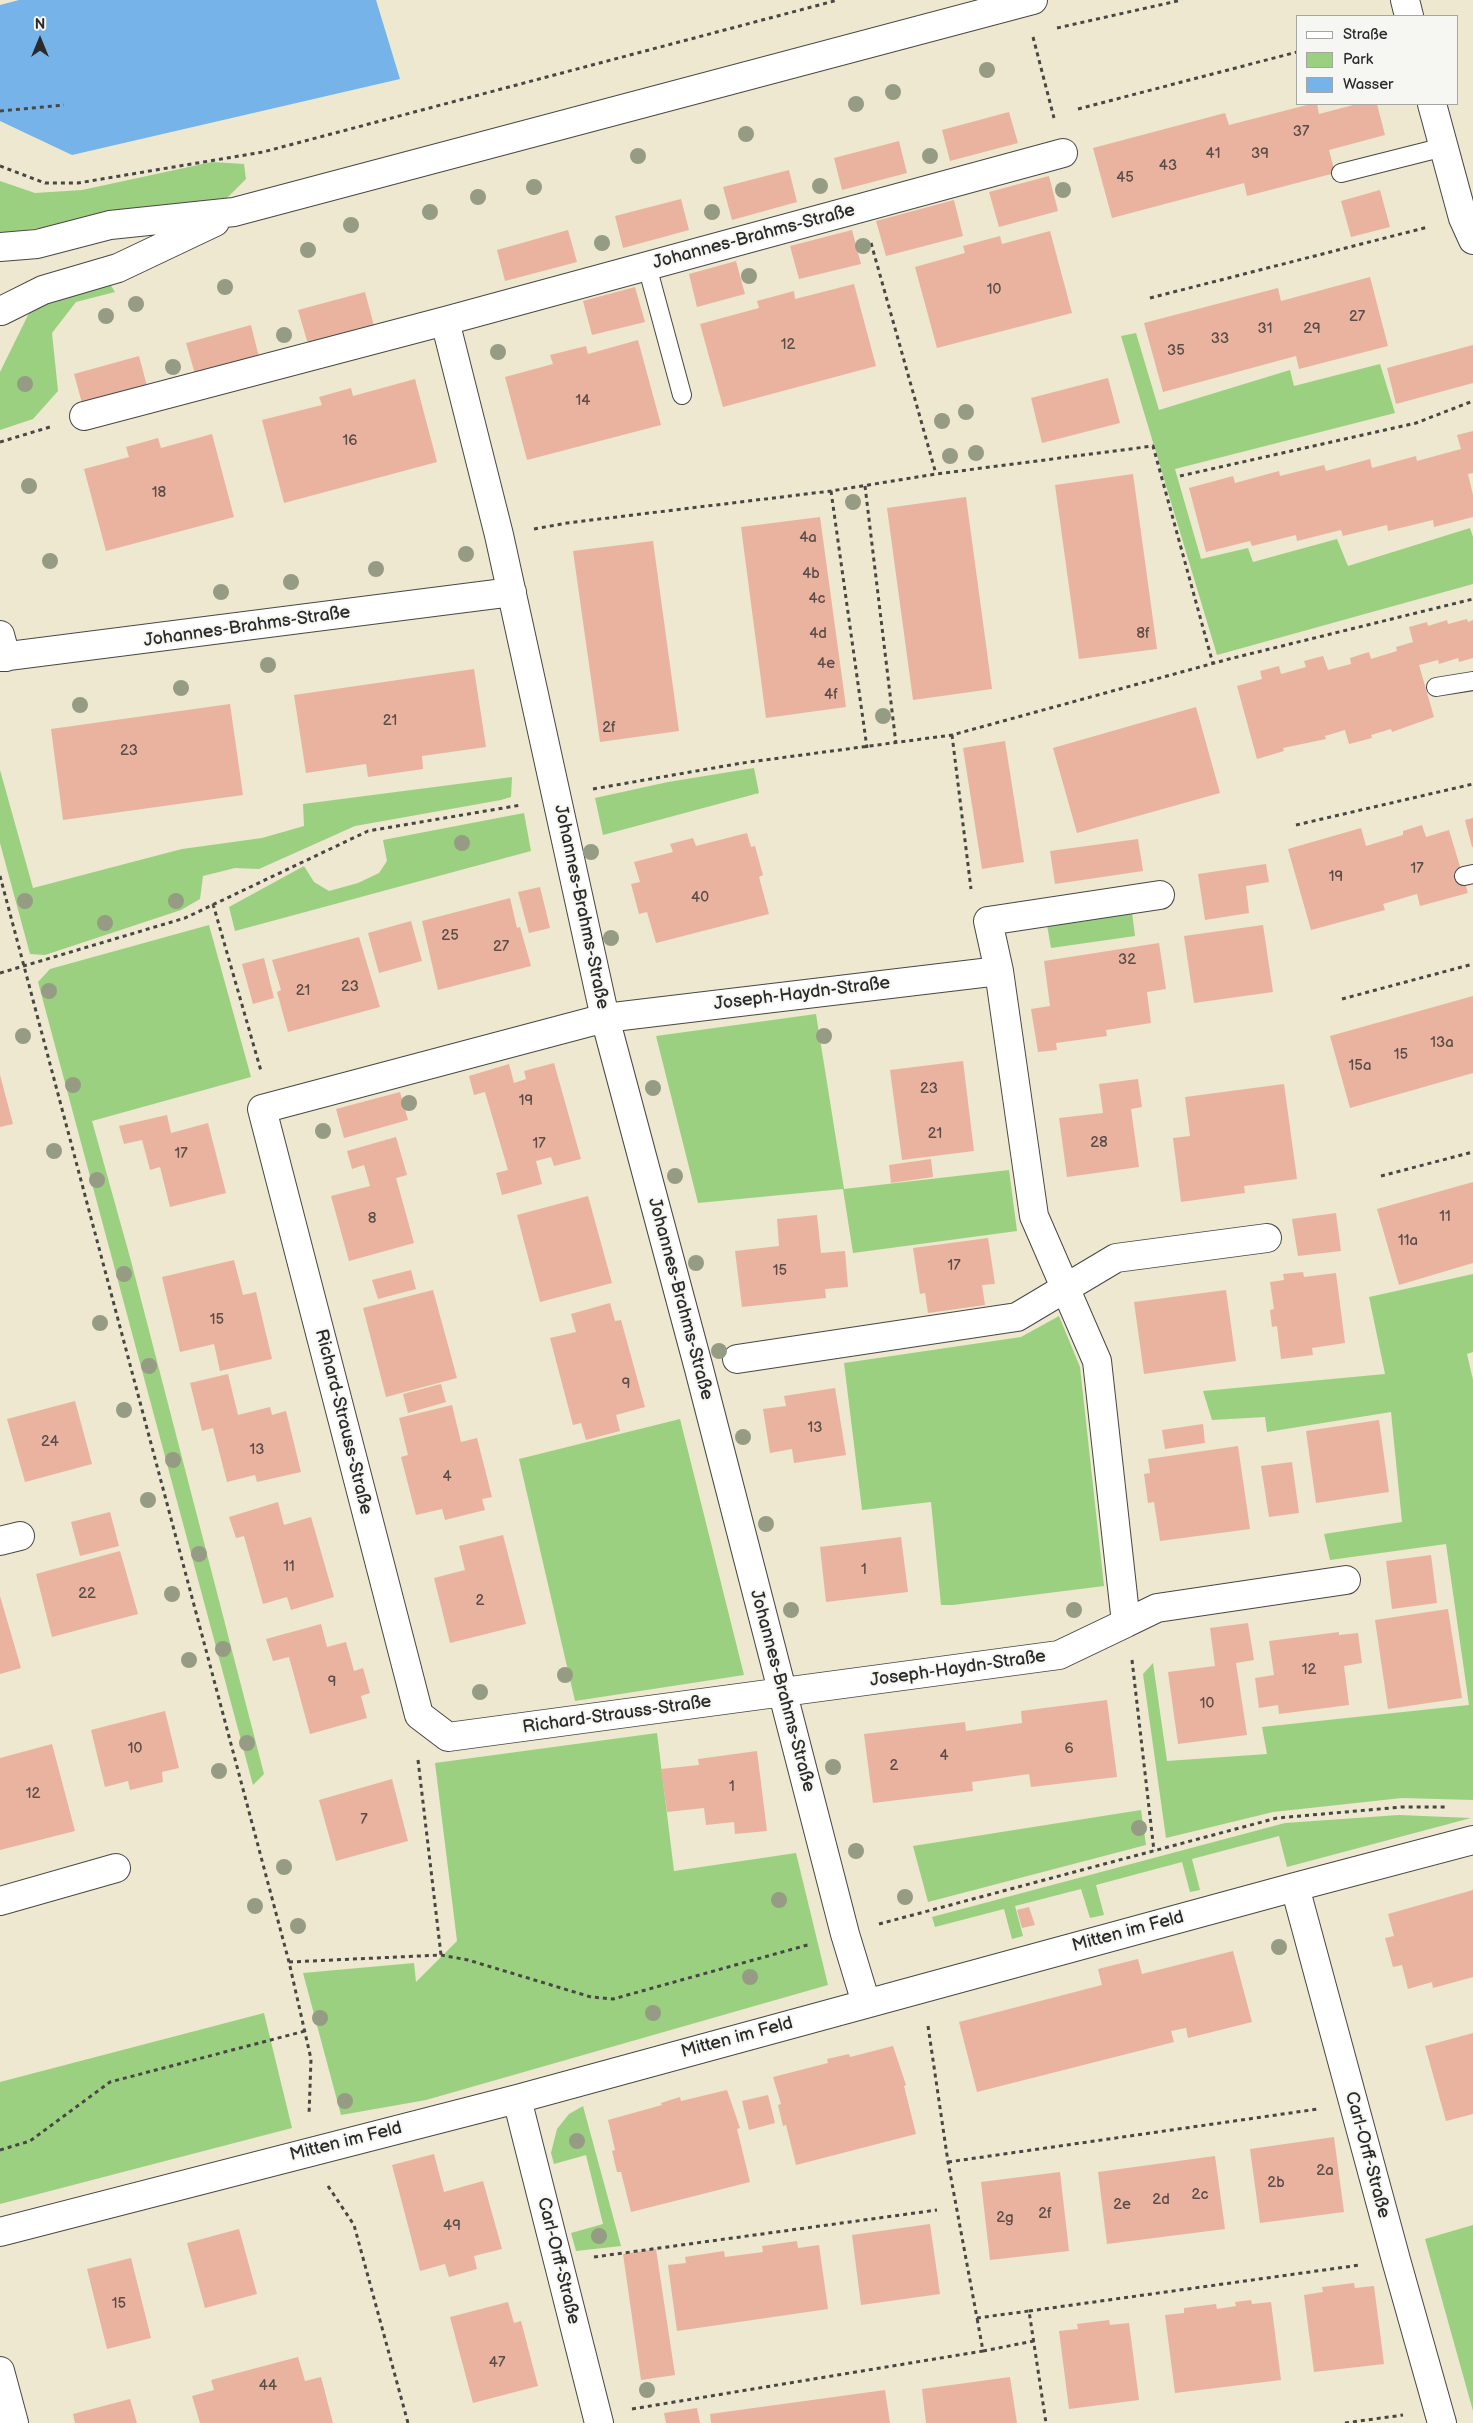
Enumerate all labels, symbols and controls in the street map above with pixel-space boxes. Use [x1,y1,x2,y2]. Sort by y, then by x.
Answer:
north arrow [15,15,65,65]
legend [1296,15,1458,105]
text: N [35,16,45,33]
text: Straße [1343,25,1388,44]
text: Park [1343,50,1373,69]
text: Wasser [1343,75,1393,94]
house number: 37 [1293,123,1309,141]
house number: 41 [1206,145,1220,163]
house number: 39 [1251,145,1269,163]
house number: 43 [1159,157,1177,175]
house number: 45 [1116,169,1134,187]
street label: Johannes-Brahms-Straße [651,200,857,274]
house number: 10 [987,281,1001,299]
house number: 27 [1349,308,1365,326]
house number: 31 [1257,320,1273,338]
house number: 29 [1303,320,1321,338]
house number: 33 [1211,330,1229,348]
house number: 12 [781,336,795,354]
house number: 35 [1167,342,1185,360]
house number: 14 [576,392,590,410]
house number: 16 [343,432,357,450]
house number: 18 [152,484,166,502]
house number: 4a [799,529,817,547]
house number: 4b [802,565,820,583]
house number: 4c [808,590,826,608]
street label: Johannes-Brahms-Straße [142,602,352,652]
house number: 4d [809,625,827,643]
house number: 8f [1136,625,1150,643]
house number: 4e [817,655,835,673]
house number: 4f [824,686,838,704]
house number: 21 [383,712,397,730]
house number: 2f [602,719,616,737]
house number: 23 [120,742,138,760]
street label: Johannes-Brahms-Straße [549,803,613,1011]
house number: 17 [1410,860,1424,878]
house number: 19 [1329,868,1343,886]
house number: 40 [691,889,709,907]
house number: 25 [441,927,459,945]
house number: 27 [493,938,509,956]
house number: 32 [1118,951,1136,969]
street label: Joseph-Haydn-Straße [713,972,891,1016]
house number: 23 [341,978,359,996]
house number: 21 [296,982,310,1000]
house number: 13a [1430,1034,1454,1052]
house number: 15 [1394,1046,1408,1064]
house number: 15a [1349,1057,1371,1075]
house number: 23 [920,1080,938,1098]
house number: 19 [519,1092,533,1110]
house number: 21 [928,1125,942,1143]
house number: 28 [1090,1134,1108,1152]
house number: 17 [532,1135,546,1153]
house number: 17 [174,1145,188,1163]
street label: Johannes-Brahms-Straße [643,1196,717,1402]
house number: 11 [1439,1208,1451,1226]
house number: 8 [368,1210,376,1228]
house number: 11a [1398,1232,1418,1250]
house number: 17 [947,1257,961,1275]
house number: 15 [773,1262,787,1280]
house number: 15 [210,1311,224,1329]
street label: Richard-Strauss-Straße [309,1327,377,1517]
house number: 9 [622,1375,630,1393]
house number: 13 [807,1419,823,1437]
house number: 24 [41,1433,59,1451]
house number: 13 [249,1441,265,1459]
house number: 4 [442,1468,452,1486]
house number: 11 [283,1558,295,1576]
house number: 1 [861,1561,867,1579]
house number: 22 [78,1585,96,1603]
street label: Johannes-Brahms-Straße [745,1588,819,1794]
house number: 2 [476,1592,484,1610]
street label: Joseph-Haydn-Straße [869,1646,1047,1692]
house number: 12 [1302,1661,1316,1679]
house number: 9 [328,1673,336,1691]
street label: Richard-Strauss-Straße [521,1691,713,1739]
house number: 10 [1200,1695,1214,1713]
house number: 10 [128,1740,142,1758]
house number: 6 [1064,1740,1074,1758]
house number: 4 [939,1747,949,1765]
house number: 2 [890,1757,898,1775]
house number: 1 [729,1778,735,1796]
house number: 12 [26,1785,40,1803]
house number: 7 [360,1811,368,1829]
street label: Mitten im Feld [1070,1907,1186,1957]
street label: Mitten im Feld [679,2013,795,2063]
street label: Carl-Orff-Straße [1340,2089,1394,2221]
street label: Mitten im Feld [288,2118,404,2166]
house number: 2a [1316,2162,1334,2180]
house number: 2b [1267,2174,1285,2192]
house number: 2c [1192,2186,1208,2204]
house number: 2d [1152,2191,1170,2209]
street label: Carl-Orff-Straße [532,2195,584,2327]
house number: 2e [1113,2196,1131,2214]
house number: 2f [1038,2205,1052,2223]
house number: 2g [996,2209,1014,2227]
house number: 49 [443,2217,461,2235]
house number: 15 [112,2295,126,2313]
house number: 47 [489,2354,505,2372]
house number: 44 [259,2377,277,2395]

